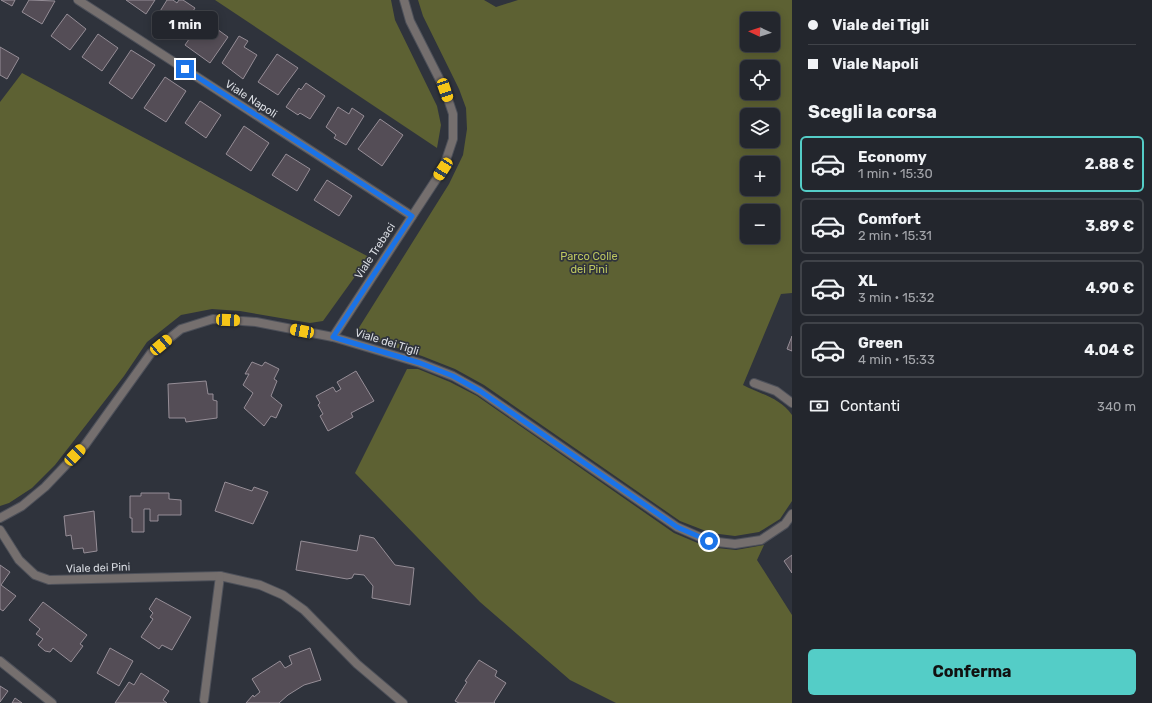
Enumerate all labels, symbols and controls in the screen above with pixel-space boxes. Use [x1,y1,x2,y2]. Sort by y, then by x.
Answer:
callout: 1 min [152,11,218,39]
north arrow [740,12,780,52]
map controls [740,12,780,244]
text: Viale dei Tigli [832,16,929,34]
text: 1 min [168,17,202,32]
text: Viale Napoli [832,55,919,73]
route end [176,60,194,78]
button: locate [740,60,780,100]
street label: Viale Napoli [223,77,279,121]
car [435,77,455,103]
text: Scegli la corsa [808,101,937,123]
button: layers [740,108,780,148]
icon: car [810,146,846,182]
text: Economy [858,148,927,166]
text: 2.88 € [1085,155,1134,173]
car [431,156,455,182]
button: + [740,156,780,196]
text: 1 min · 15:30 [858,166,933,181]
button: − [740,204,780,244]
icon: car [810,208,846,244]
text: Comfort [858,210,921,228]
text: 3.89 € [1085,217,1134,235]
street label: Viale Trebaci [352,221,398,281]
text: 2 min · 15:31 [858,228,932,243]
park label: Parco Colle dei Pini [560,250,618,276]
icon: car [810,270,846,306]
text: XL [858,272,877,290]
text: 4.90 € [1085,279,1134,297]
text: 3 min · 15:32 [858,290,934,305]
car [216,313,240,327]
car [289,323,315,339]
street label: Viale dei Tigli [353,326,421,358]
icon: car [810,332,846,368]
car [148,333,174,357]
text: Green [858,334,903,352]
text: 4.04 € [1084,341,1134,359]
text: 4 min · 15:33 [858,352,935,367]
icon: cash [808,395,830,417]
text: Contanti [840,397,900,415]
text: 340 m [1097,399,1136,414]
car [62,442,88,468]
route start [700,532,718,550]
street label: Viale dei Pini [66,560,130,576]
button: Conferma [808,649,1136,695]

